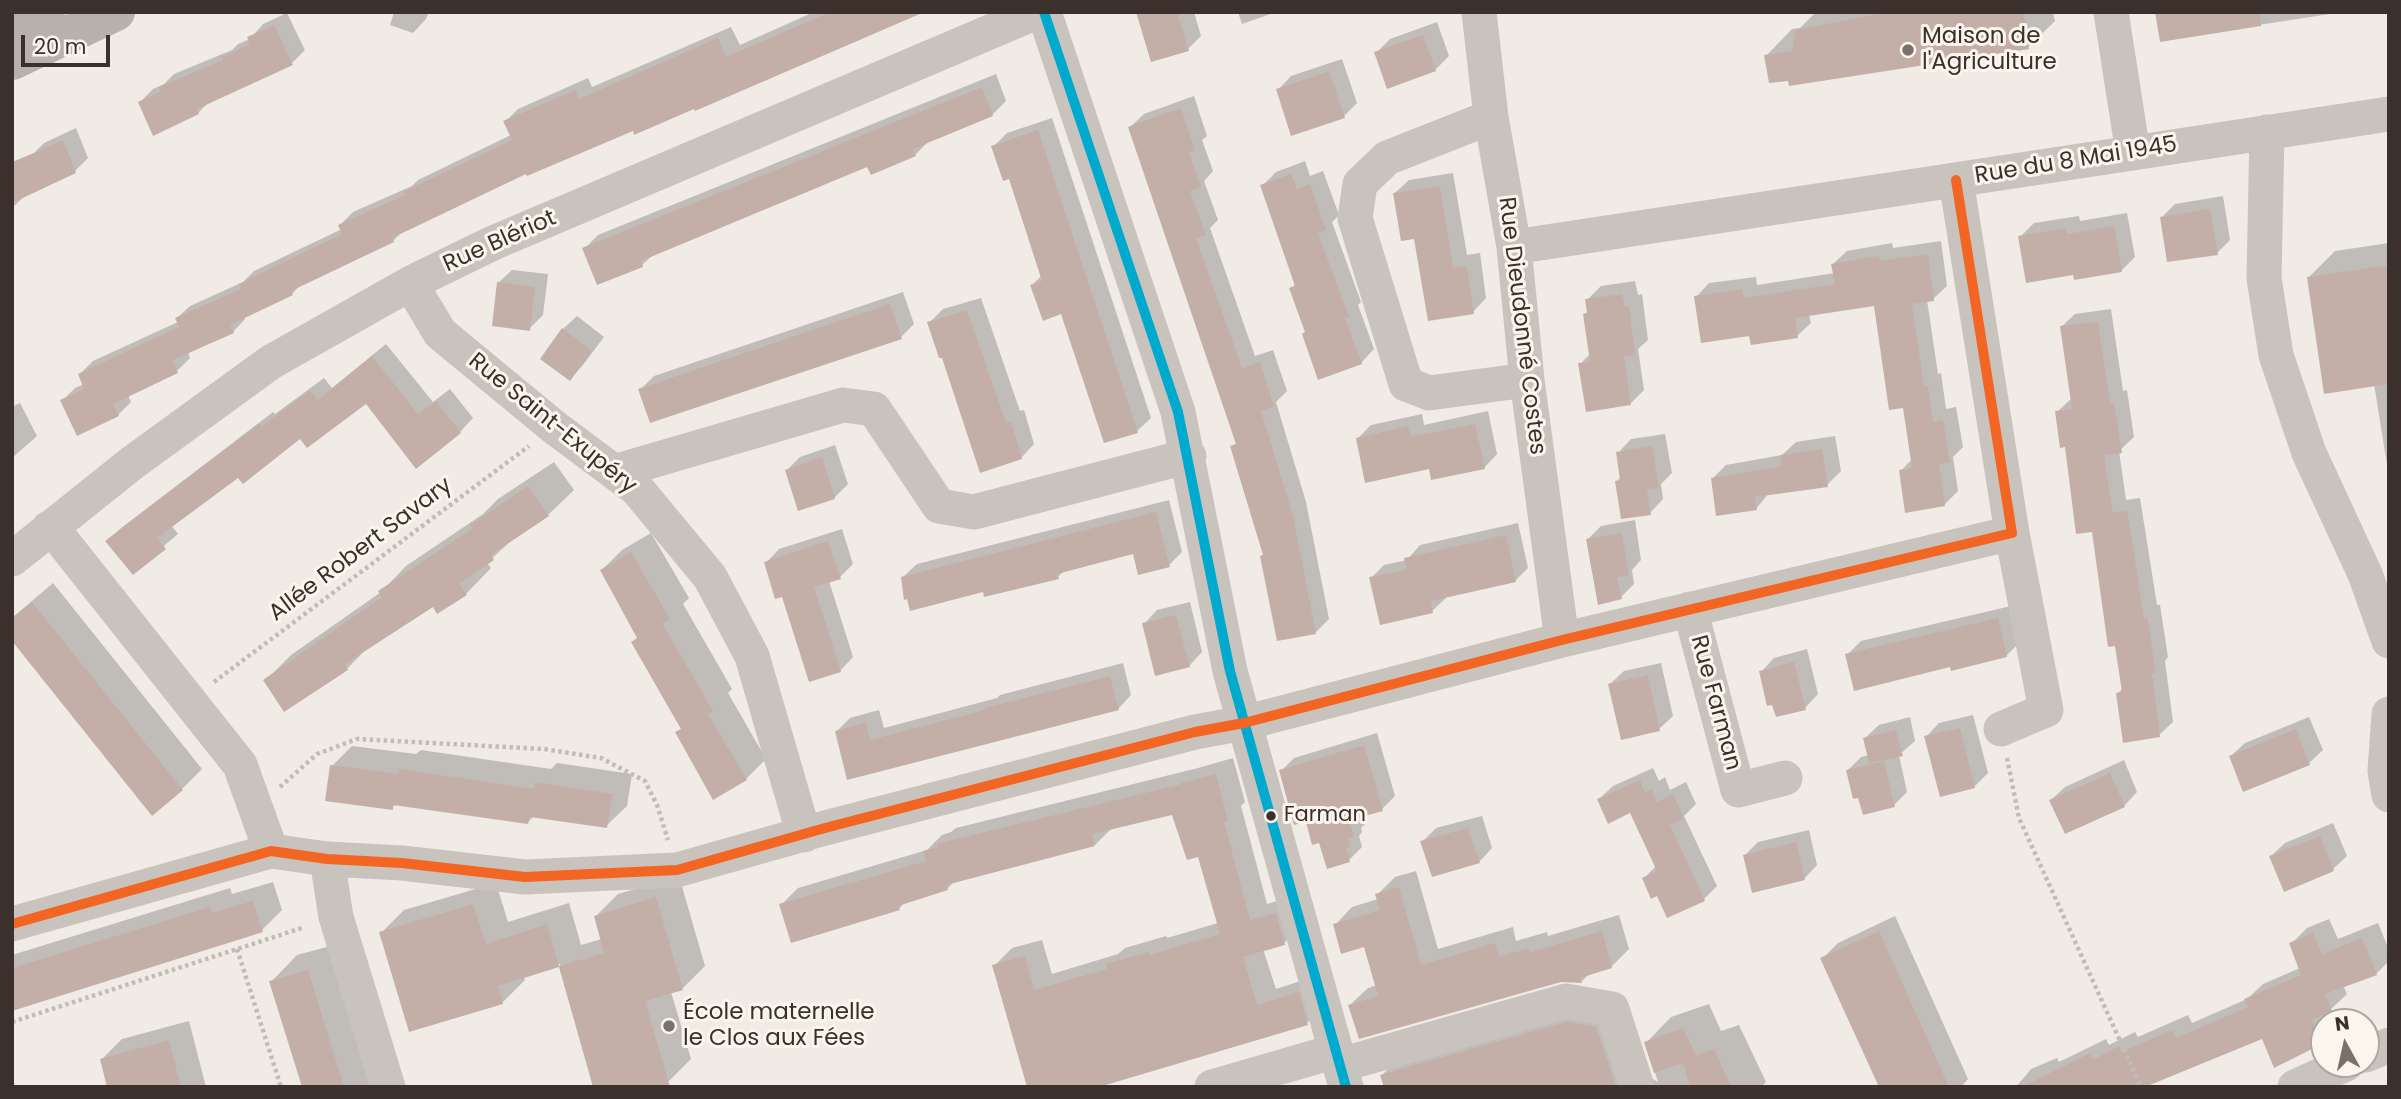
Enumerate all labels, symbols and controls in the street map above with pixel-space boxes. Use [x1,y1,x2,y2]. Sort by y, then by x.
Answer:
scale bar [24,21,114,65]
place label: Maison de l'Agriculture [1922,23,2057,77]
text: 20 m [34,32,87,61]
marker: Maison de l'Agriculture [1900,42,1916,58]
street label: Rue du 8 Mai 1945 [1973,131,2179,191]
street label: Rue Dieudonné Costes [1492,196,1550,456]
street label: Rue Blériot [439,205,561,279]
street label: Rue Saint-Exupéry [462,348,642,500]
street label: Allée Robert Savary [264,472,458,628]
street label: Rue Farman [1684,632,1746,774]
place label: Farman [1284,803,1366,829]
marker: Farman [1264,809,1278,823]
place label: École maternelle le Clos aux Fées [683,999,875,1053]
north arrow [2310,1008,2380,1078]
text: N [2333,1009,2351,1038]
marker: École maternelle le Clos aux Fées [661,1018,677,1034]

